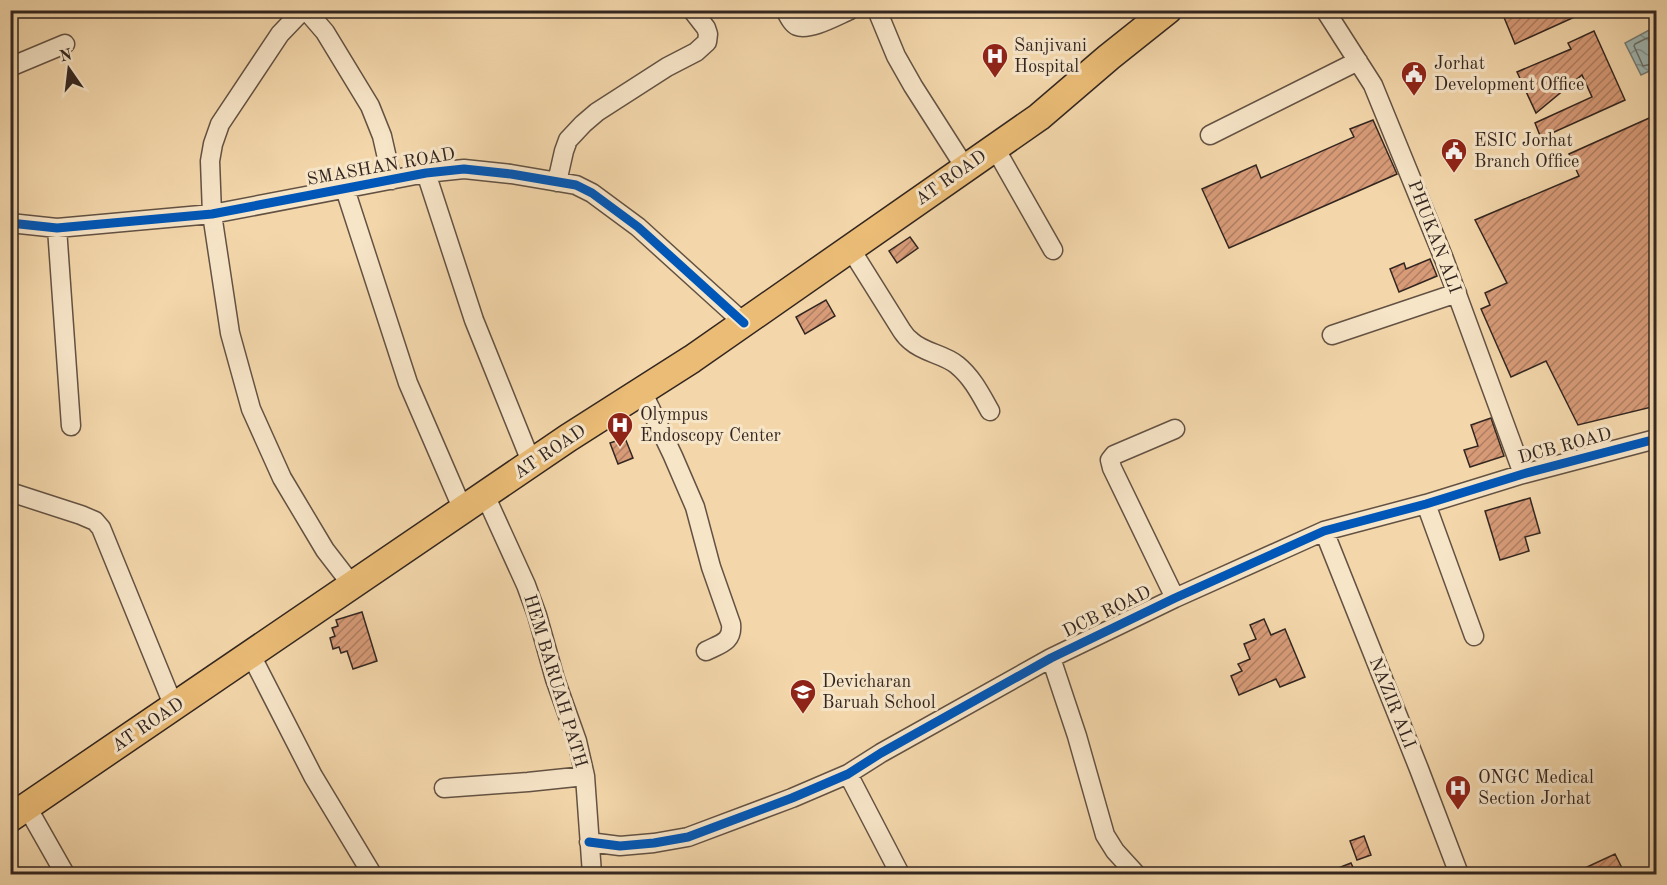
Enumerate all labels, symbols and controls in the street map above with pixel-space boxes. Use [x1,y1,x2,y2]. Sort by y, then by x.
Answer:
place label: Sanjivani Hospital [1014,37,1087,76]
north arrow [39,39,99,99]
hospital icon: Sanjivani Hospital [980,41,1010,79]
text: N [58,47,74,66]
place label: Jorhat Development Office [1434,55,1584,94]
public building icon: Jorhat Development Office [1399,59,1429,97]
place label: ESIC Jorhat Branch Office [1474,132,1579,171]
public building icon: ESIC Jorhat Branch Office [1439,136,1469,174]
street label: SMASHAN ROAD [305,145,457,189]
street label: AT ROAD [912,147,990,209]
street label: PHUKAN ALI [1404,178,1464,296]
place label: Olympus Endoscopy Center [640,406,782,445]
hospital icon: Olympus Endoscopy Center [605,410,635,448]
street label: AT ROAD [511,422,589,482]
street label: DCB ROAD [1516,425,1614,467]
street label: DCB ROAD [1060,583,1154,641]
street label: HEM BARUAH PATH [520,592,590,770]
street label: NAZIR ALI [1366,655,1418,751]
place label: Devicharan Baruah School [822,673,936,712]
school or university icon: Devicharan Baruah School [788,677,818,715]
street label: AT ROAD [109,695,187,755]
place label: ONGC Medical Section Jorhat [1478,769,1594,808]
hospital icon: ONGC Medical Section Jorhat [1443,773,1473,811]

